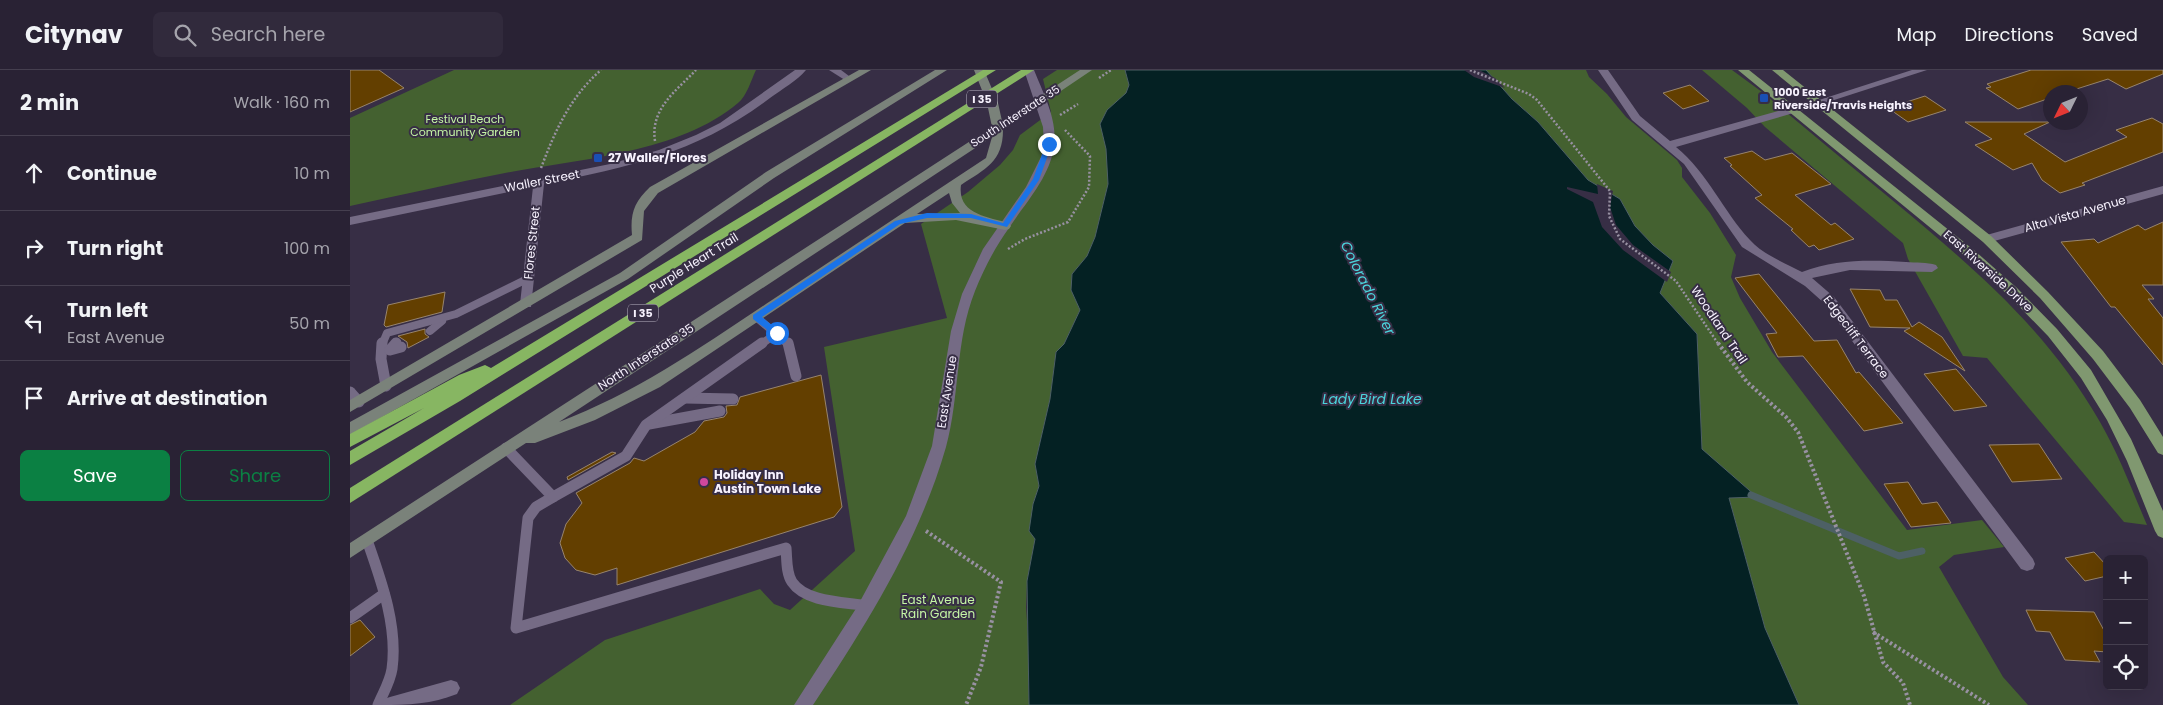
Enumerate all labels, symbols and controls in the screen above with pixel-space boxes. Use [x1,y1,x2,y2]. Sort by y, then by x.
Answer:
search box [153,12,503,57]
text: Citynav [25,18,123,51]
icon: search [171,21,199,49]
text: Search here [211,21,325,48]
text: Map [1897,22,1936,47]
text: Directions [1964,22,2054,47]
text: Saved [2082,22,2138,47]
street label: South Interstate 35 [967,81,1063,151]
place label: 1000 East Riverside/Travis Heights [1774,84,1912,113]
north arrow [2043,85,2088,130]
text: 2 min [20,88,79,117]
road number: I 35 [967,90,997,108]
text: Walk · 160 m [233,91,330,114]
marker: 1000 East Riverside/Travis Heights [1758,92,1770,104]
park label: Festival Beach Community Garden [410,111,520,140]
route end [1038,133,1061,156]
place label: 27 Waller/Flores [608,149,707,166]
marker: 27 Waller/Flores [592,152,604,164]
icon: ahead [20,159,48,187]
text: Continue [67,160,157,187]
text: 10 m [294,162,330,185]
street label: Waller Street [503,165,581,196]
street label: Alta Vista Avenue [2022,191,2128,236]
street label: Flores Street [519,206,544,280]
street label: East Riverside Drive [1940,226,2037,315]
street label: Purple Heart Trail [646,228,741,297]
icon: right [20,234,48,262]
text: Turn right [67,235,163,262]
text: 100 m [284,237,330,260]
water label: Colorado River [1336,237,1401,339]
street label: Woodland Trail [1687,283,1752,367]
street label: Edgecliff Terrace [1820,292,1893,382]
text: Turn left [67,297,148,324]
road number: I 35 [628,304,658,322]
icon: left [20,309,48,337]
text: 50 m [289,312,330,335]
street label: North Interstate 35 [594,319,697,394]
route start [766,322,789,345]
text: East Avenue [67,326,165,349]
street label: East Avenue [932,354,961,429]
icon: arrive [20,384,48,412]
text: Arrive at destination [67,385,268,412]
water label: Lady Bird Lake [1322,389,1422,409]
button: Save [20,450,170,501]
button: Share [180,450,330,501]
place label: Holiday Inn Austin Town Lake [714,466,822,497]
marker: Holiday Inn Austin Town Lake [698,476,710,488]
map controls [2103,555,2148,690]
button: + [2103,555,2148,600]
park label: East Avenue Rain Garden [901,591,975,622]
button: − [2103,600,2148,645]
button: locate [2103,645,2148,690]

